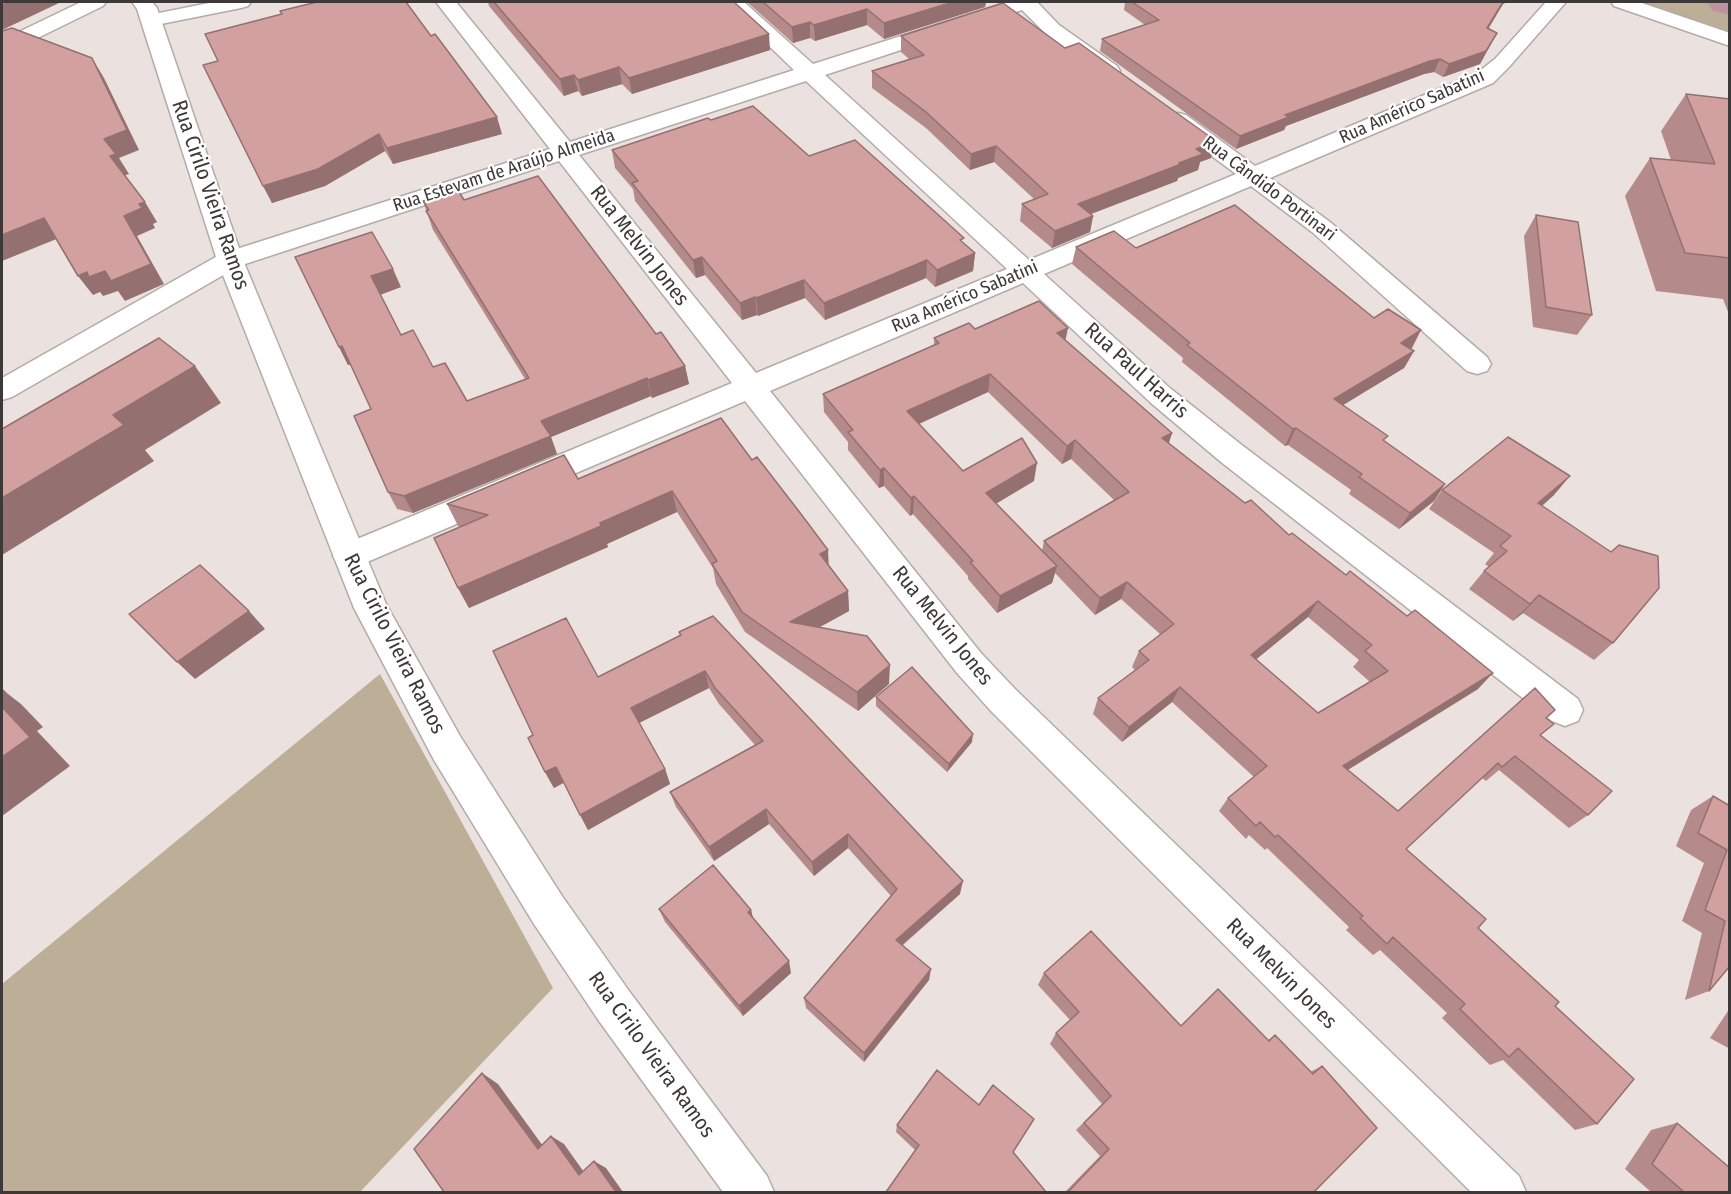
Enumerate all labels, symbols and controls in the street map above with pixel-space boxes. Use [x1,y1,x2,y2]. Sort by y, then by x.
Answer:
street label: Rua Américo Sabatini [1336,65,1488,149]
street label: Rua Cirilo Vieira Ramos [166,97,254,293]
street label: Rua Estevam de Araújo Almeida [390,125,618,217]
street label: Rua Cândido Portinari [1198,132,1340,246]
street label: Rua Melvin Jones [584,181,694,311]
street label: Rua Américo Sabatini [889,256,1041,338]
street label: Rua Paul Harris [1079,318,1193,424]
street label: Rua Cirilo Vieira Ramos [338,550,450,738]
street label: Rua Melvin Jones [886,561,998,691]
street label: Rua Melvin Jones [1220,913,1342,1035]
street label: Rua Cirilo Vieira Ramos [582,967,720,1143]

